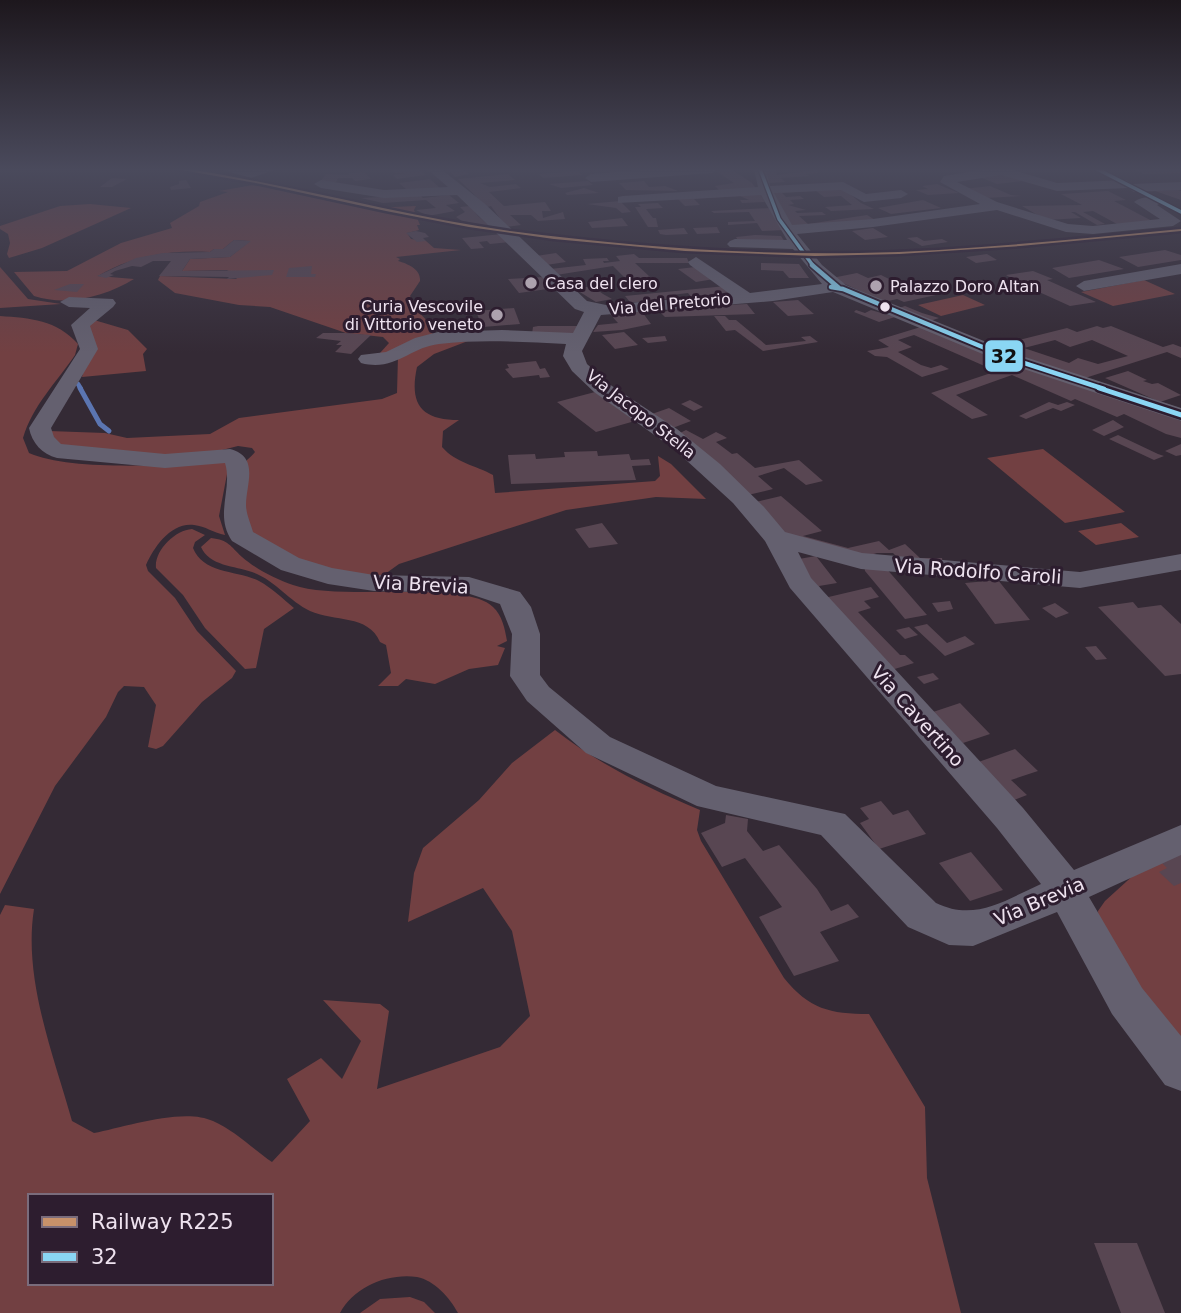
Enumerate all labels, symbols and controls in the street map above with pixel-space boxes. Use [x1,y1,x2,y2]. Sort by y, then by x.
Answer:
place label: Casa del clero [545,274,658,293]
marker: Casa del clero [523,275,539,291]
place label: Palazzo Doro Altan [890,277,1039,296]
marker: Palazzo Doro Altan [868,278,884,294]
street label: Via del Pretorio [609,289,731,319]
place label: Curia Vescovile di Vittorio veneto [345,297,483,334]
unlabelled marker [878,300,892,314]
marker: Curia Vescovile di Vittorio veneto [489,307,505,323]
line badge: 32 [984,339,1024,373]
text: 32 [991,345,1017,367]
street label: Via Jacopo Stella [583,366,699,462]
street label: Via Rodolfo Caroli [894,554,1062,588]
street label: Via Brevia [373,571,469,597]
street label: Via Cavertino [867,661,969,771]
street label: Via Brevia [991,872,1087,930]
legend [28,1194,273,1285]
text: Railway R225 [91,1210,234,1234]
text: 32 [91,1245,118,1269]

